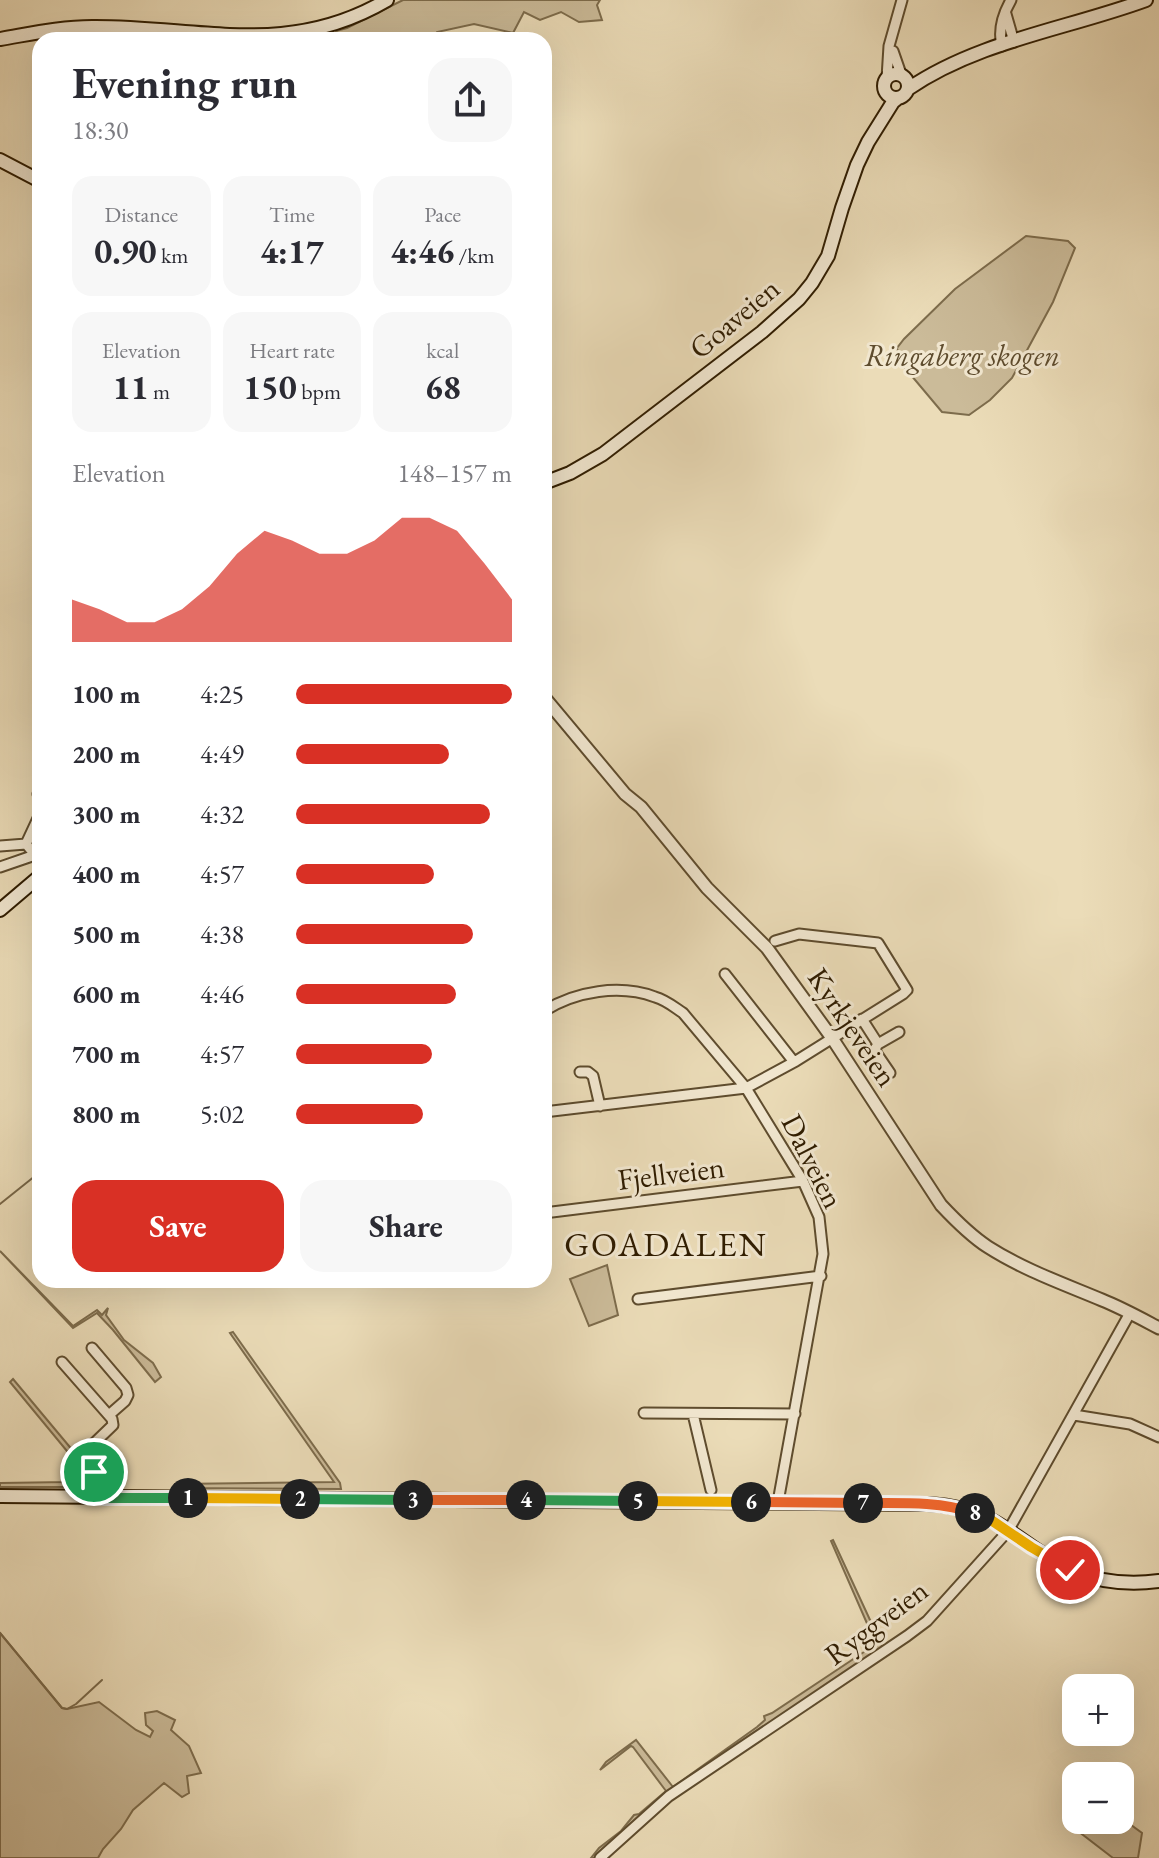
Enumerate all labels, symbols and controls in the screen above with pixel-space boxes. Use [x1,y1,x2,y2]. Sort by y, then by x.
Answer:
text: Evening run [72,54,297,111]
button: share [428,58,512,142]
text: 18:30 [72,113,128,147]
text: Distance [105,200,178,229]
text: Time [269,200,315,229]
text: Pace [424,200,461,229]
text: 0.90 [94,229,157,273]
text: 4:17 [260,229,324,273]
text: 4:46 [391,229,454,273]
text: km [157,241,188,270]
text: /km [454,241,495,270]
street label: Goaveien [681,269,787,367]
text: Elevation [102,336,181,365]
text: Heart rate [249,336,335,365]
text: kcal [426,336,459,365]
park label: Ringaberg skogen [864,336,1060,375]
text: 11 [113,365,149,409]
text: 150 [243,365,297,409]
text: 68 [425,365,461,409]
text: m [149,377,170,406]
text: bpm [297,377,341,406]
text: Elevation [72,456,166,490]
text: 148–157 m [397,456,512,490]
text: 100 m [72,677,140,711]
text: 4:25 [200,677,244,711]
text: 200 m [72,737,140,771]
text: 4:49 [200,737,244,771]
text: 300 m [72,797,140,831]
text: 4:32 [200,797,244,831]
text: 400 m [72,857,140,891]
text: 4:57 [200,857,244,891]
text: 500 m [72,917,140,951]
text: 4:38 [200,917,244,951]
street label: Kyrkjeveien [799,960,907,1094]
text: 600 m [72,977,140,1011]
text: 4:46 [200,977,244,1011]
text: 700 m [72,1037,140,1071]
text: 4:57 [200,1037,244,1071]
text: 800 m [72,1097,140,1131]
text: 5:02 [200,1097,244,1131]
street label: Dalveien [773,1107,853,1215]
street label: Fjellveien [615,1147,727,1199]
button: Save [72,1180,284,1272]
button: Share [300,1180,512,1272]
district label: GOADALEN [564,1222,768,1266]
pin [60,1438,128,1506]
icon: arrive [72,1450,116,1494]
pin: 1 [168,1478,208,1518]
pin: 2 [280,1479,320,1519]
pin: 3 [393,1480,433,1520]
pin: 4 [506,1480,546,1520]
pin: 5 [618,1481,658,1521]
pin: 6 [731,1482,771,1522]
text: 1 [182,1483,194,1512]
pin: 7 [843,1483,883,1523]
text: 2 [294,1484,306,1513]
text: 3 [407,1485,419,1514]
text: 4 [520,1485,532,1514]
text: 5 [632,1486,644,1515]
text: 6 [745,1487,757,1516]
text: 7 [857,1488,869,1517]
pin: 8 [955,1493,995,1533]
text: 8 [969,1498,981,1527]
pin [1036,1536,1104,1604]
icon: check [1048,1548,1092,1592]
street label: Ryggveien [816,1570,936,1674]
map controls [1062,1674,1134,1834]
button: + [1062,1674,1134,1746]
button: − [1062,1762,1134,1834]

